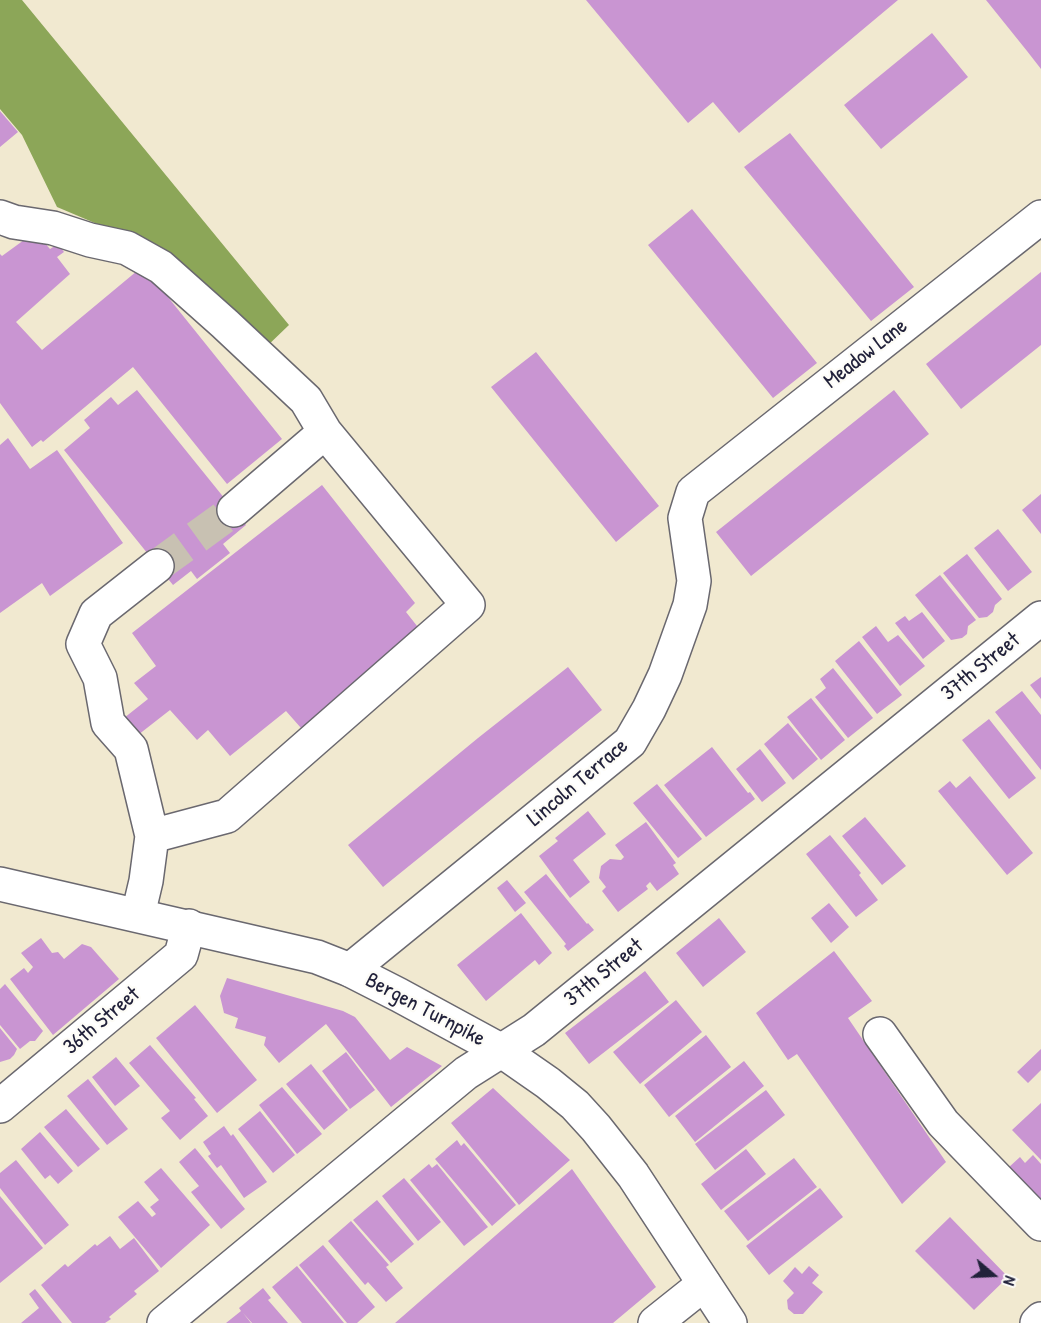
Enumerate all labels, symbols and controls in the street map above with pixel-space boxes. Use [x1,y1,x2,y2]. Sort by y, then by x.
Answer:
street label: Meadow Lane [819,313,913,395]
street label: 37th Street [936,627,1026,707]
street label: Lincoln Terrace [522,733,634,833]
street label: 37th Street [559,933,649,1013]
street label: Bergen Turnpike [361,967,489,1053]
street label: 36th Street [58,981,146,1061]
north arrow [963,1245,1023,1305]
text: N [998,1273,1022,1288]

